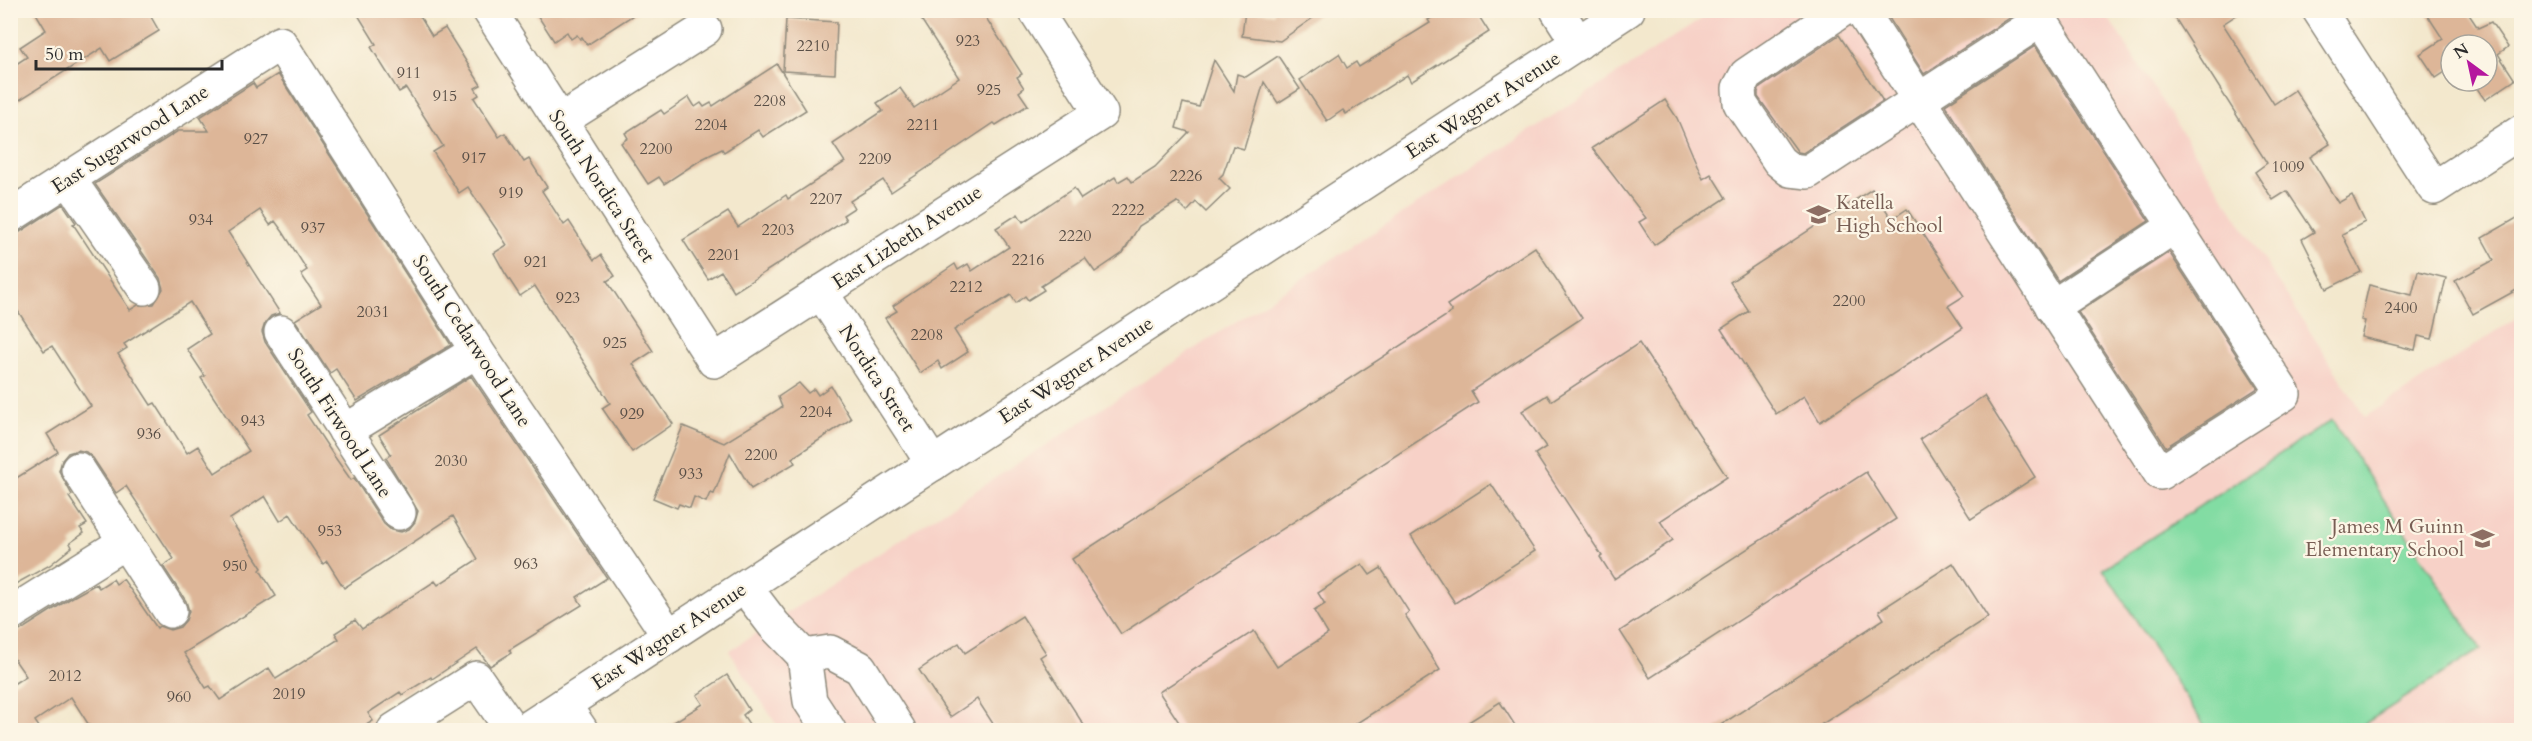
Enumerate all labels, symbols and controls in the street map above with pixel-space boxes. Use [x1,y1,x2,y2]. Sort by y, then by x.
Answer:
house number: 923 [956,30,980,52]
scale bar [36,33,222,71]
north arrow [2439,33,2499,93]
house number: 2210 [797,35,829,57]
text: N [2450,38,2473,64]
text: 50 m [45,42,84,67]
street label: East Wagner Avenue [1400,45,1566,165]
house number: 911 [397,62,421,84]
street label: East Sugarwood Lane [46,78,214,200]
house number: 925 [977,79,1001,101]
house number: 915 [433,85,457,107]
house number: 2208 [754,90,786,112]
street label: South Nordica Street [542,104,662,268]
house number: 2204 [695,114,727,136]
house number: 2211 [907,114,939,136]
house number: 927 [244,128,268,150]
house number: 2200 [640,138,672,160]
house number: 917 [462,147,486,169]
house number: 2209 [859,148,891,170]
house number: 1009 [2272,156,2304,178]
house number: 2226 [1170,165,1202,187]
street label: East Lizbeth Avenue [827,178,987,296]
house number: 919 [499,182,523,204]
house number: 2207 [810,188,842,210]
place label: Katella High School [1836,189,1943,239]
house number: 2222 [1112,199,1144,221]
school or university icon: Katella High School [1805,201,1831,227]
house number: 934 [189,209,213,231]
house number: 937 [301,217,325,239]
house number: 2203 [762,219,794,241]
house number: 2220 [1059,225,1091,247]
house number: 2201 [708,244,740,266]
house number: 2216 [1012,249,1044,271]
street label: South Cedarwood Lane [406,250,538,432]
house number: 921 [524,251,548,273]
house number: 2212 [950,276,982,298]
house number: 923 [556,287,580,309]
house number: 2200 [1833,290,1865,312]
house number: 2400 [2385,297,2417,319]
house number: 2031 [357,301,389,323]
street label: East Wagner Avenue [993,310,1159,430]
street label: Nordica Street [832,319,922,437]
house number: 2208 [911,324,943,346]
house number: 925 [603,332,627,354]
street label: South Firwood Lane [281,343,399,503]
house number: 2204 [800,401,832,423]
house number: 929 [620,403,644,425]
house number: 943 [241,410,265,432]
house number: 936 [137,423,161,445]
house number: 2200 [745,444,777,466]
house number: 2030 [435,450,467,472]
house number: 933 [679,463,703,485]
place label: James M Guinn Elementary School [2305,513,2465,563]
house number: 953 [318,520,342,542]
school or university icon: James M Guinn Elementary School [2469,525,2495,551]
house number: 963 [514,553,538,575]
house number: 950 [223,555,247,577]
street label: East Wagner Avenue [586,576,752,696]
house number: 2012 [49,665,81,687]
house number: 2019 [273,683,305,705]
house number: 960 [167,686,191,708]

